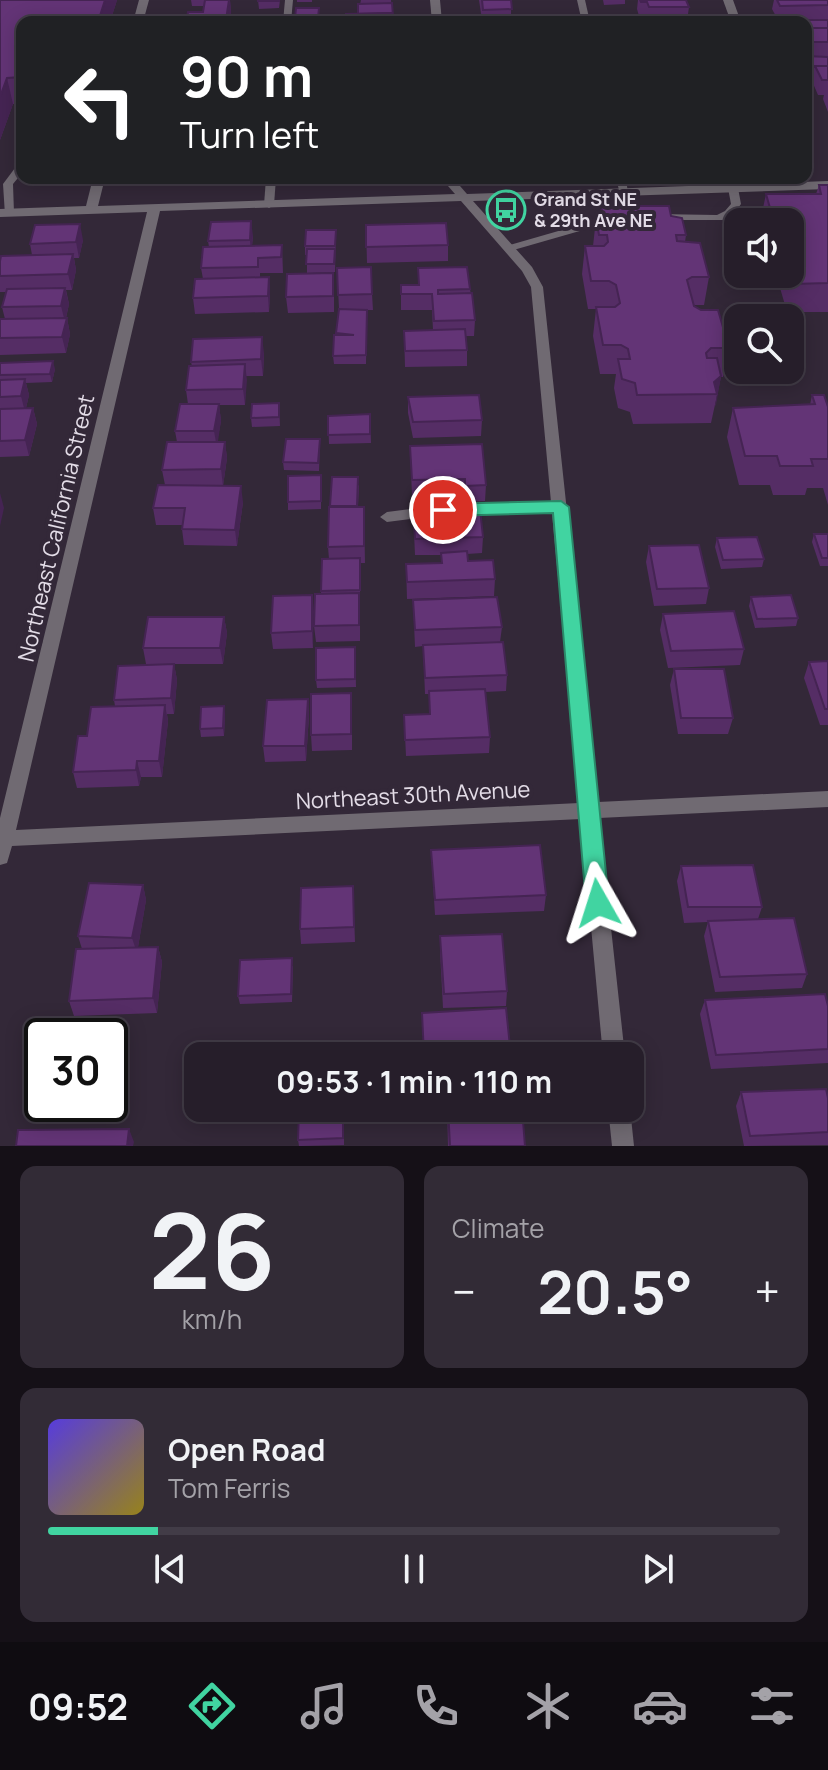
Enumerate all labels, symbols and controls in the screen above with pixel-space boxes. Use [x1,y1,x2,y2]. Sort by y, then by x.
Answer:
text: 90 m [180,37,313,114]
icon: left [48,48,152,152]
text: Turn left [180,110,319,159]
place label: Grand St NE & 29th Ave NE [534,187,653,232]
bus stop icon: Grand St NE & 29th Ave NE [485,189,527,231]
map controls [724,208,804,384]
button: sound [724,208,804,288]
button: search [724,304,804,384]
street label: Northeast California Street [11,391,101,665]
pin [409,476,477,544]
icon: arrive [421,488,465,532]
street label: Northeast 30th Avenue [295,774,531,816]
position arrow [556,861,640,945]
speed limit sign: 30 [24,1018,128,1122]
text: 09:53 · 1 min · 110 m [276,1061,552,1102]
text: 26 [149,1178,275,1320]
text: Climate [452,1210,544,1246]
text: 20.5° [537,1250,693,1332]
text: − [452,1261,476,1321]
text: + [755,1261,780,1321]
text: km/h [182,1301,242,1337]
text: Open Road [168,1429,325,1470]
text: Tom Ferris [168,1470,290,1506]
icon: previous [148,1547,192,1591]
icon: pause [392,1547,436,1591]
icon: next [636,1547,680,1591]
icon: directions [184,1678,240,1734]
icon: music [296,1678,352,1734]
icon: phone [408,1678,464,1734]
icon: climate [520,1678,576,1734]
icon: car [632,1678,688,1734]
icon: filters [744,1678,800,1734]
text: 09:52 [28,1682,128,1731]

